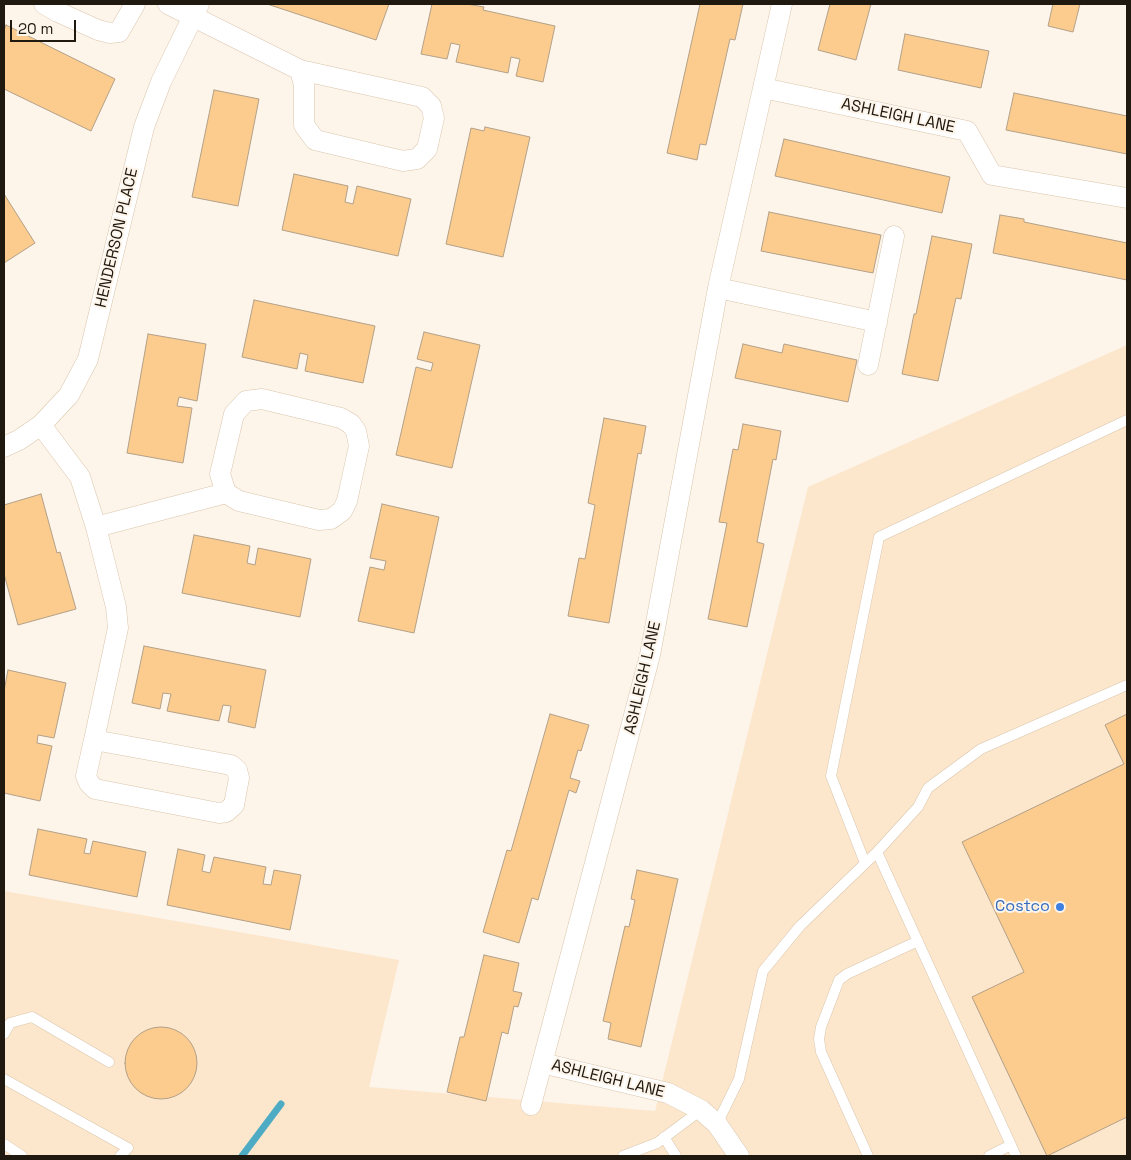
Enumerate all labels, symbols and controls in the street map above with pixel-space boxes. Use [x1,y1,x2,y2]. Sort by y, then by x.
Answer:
scale bar [12,10,79,42]
text: 20 m [18,19,53,38]
street label: ASHLEIGH LANE [839,95,957,137]
street label: HENDERSON PLACE [92,166,142,310]
street label: ASHLEIGH LANE [621,620,665,736]
place label: Costco [995,897,1050,917]
marker: Costco [1054,901,1066,913]
street label: ASHLEIGH LANE [550,1056,666,1102]

